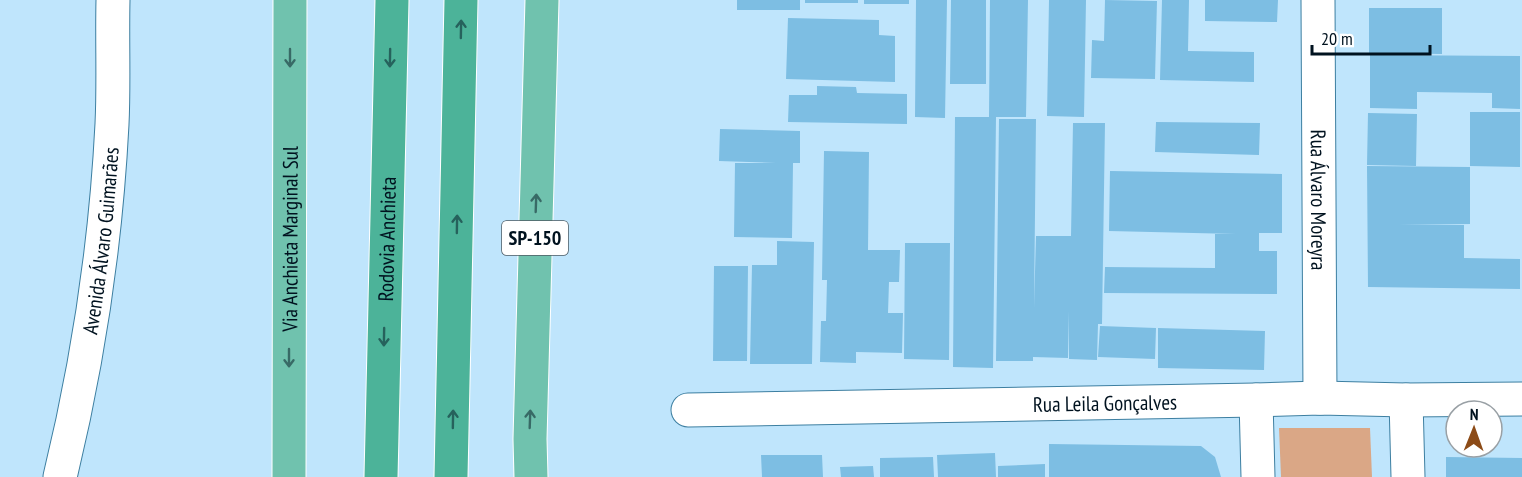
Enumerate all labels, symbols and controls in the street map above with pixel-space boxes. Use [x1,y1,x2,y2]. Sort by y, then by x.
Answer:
scale bar [1312,18,1430,56]
one-way arrow [455,19,467,39]
text: 20 m [1321,27,1353,50]
one-way arrow [284,48,296,68]
one-way arrow [385,48,396,68]
street label: Rua Álvaro Moreyra [1305,130,1333,270]
street label: Avenida Álvaro Guimarães [76,146,124,336]
street label: Via Anchieta Marginal Sul [276,146,303,333]
street label: Rodovia Anchieta [372,176,401,302]
one-way arrow [530,193,542,213]
one-way arrow [451,214,462,234]
road number: SP-150 [502,221,568,255]
one-way arrow [379,327,390,347]
one-way arrow [283,348,295,368]
street label: Rua Leila Gonçalves [1033,388,1177,417]
north arrow [1444,399,1504,459]
text: N [1470,404,1479,424]
one-way arrow [447,409,458,429]
one-way arrow [525,409,536,429]

